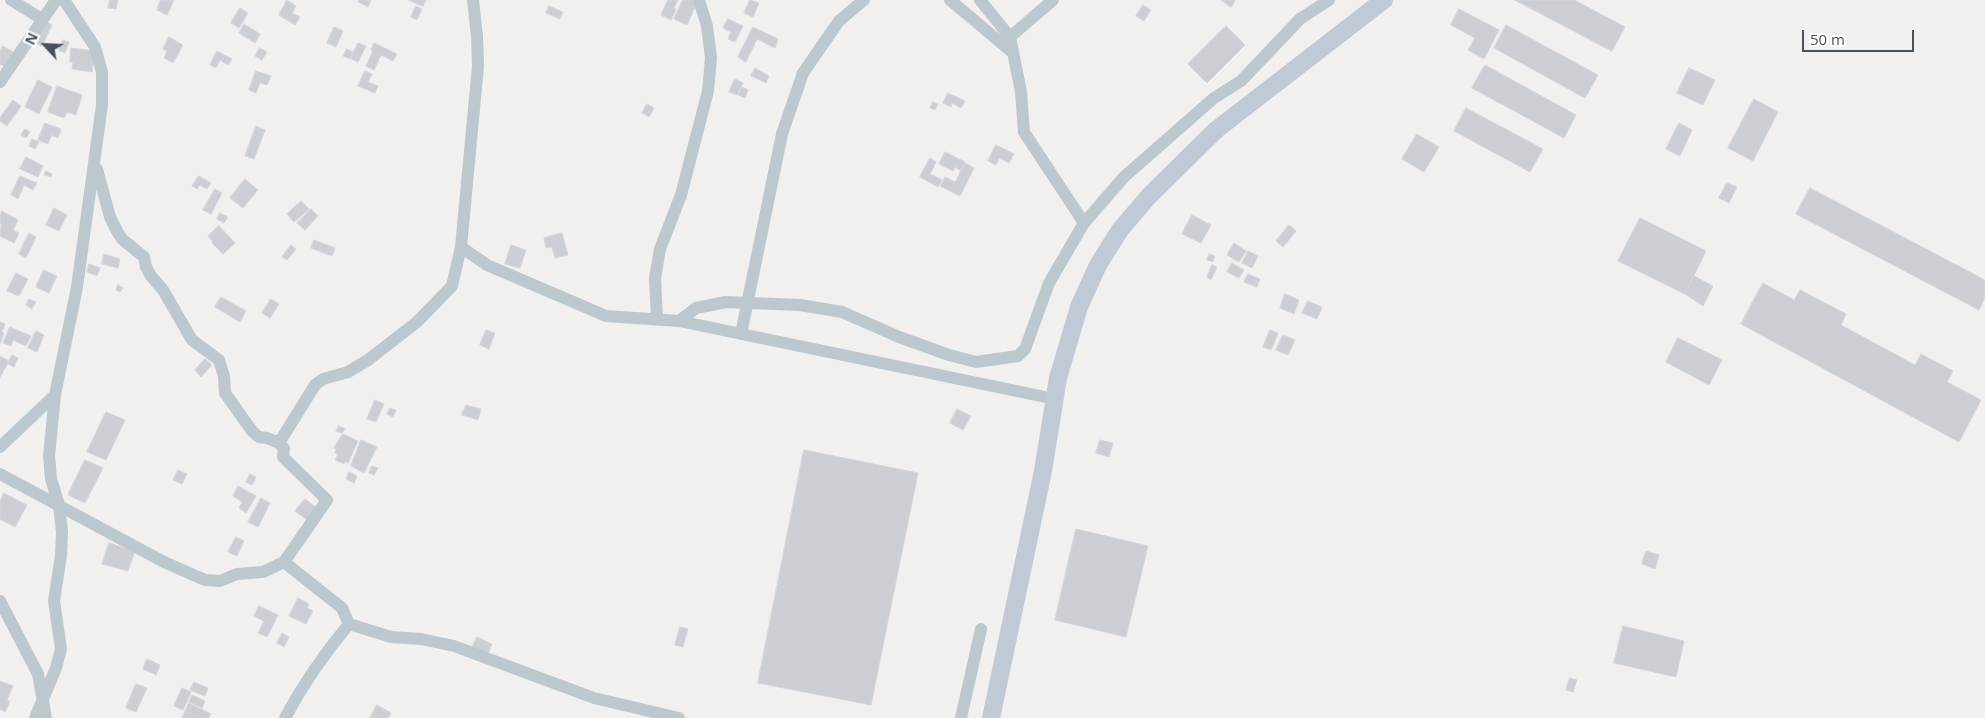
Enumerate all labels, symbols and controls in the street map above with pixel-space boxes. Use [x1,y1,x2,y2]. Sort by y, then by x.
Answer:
north arrow [20,20,70,70]
scale bar [1805,20,1918,52]
text: N [20,29,42,48]
text: 50 m [1810,29,1845,49]

